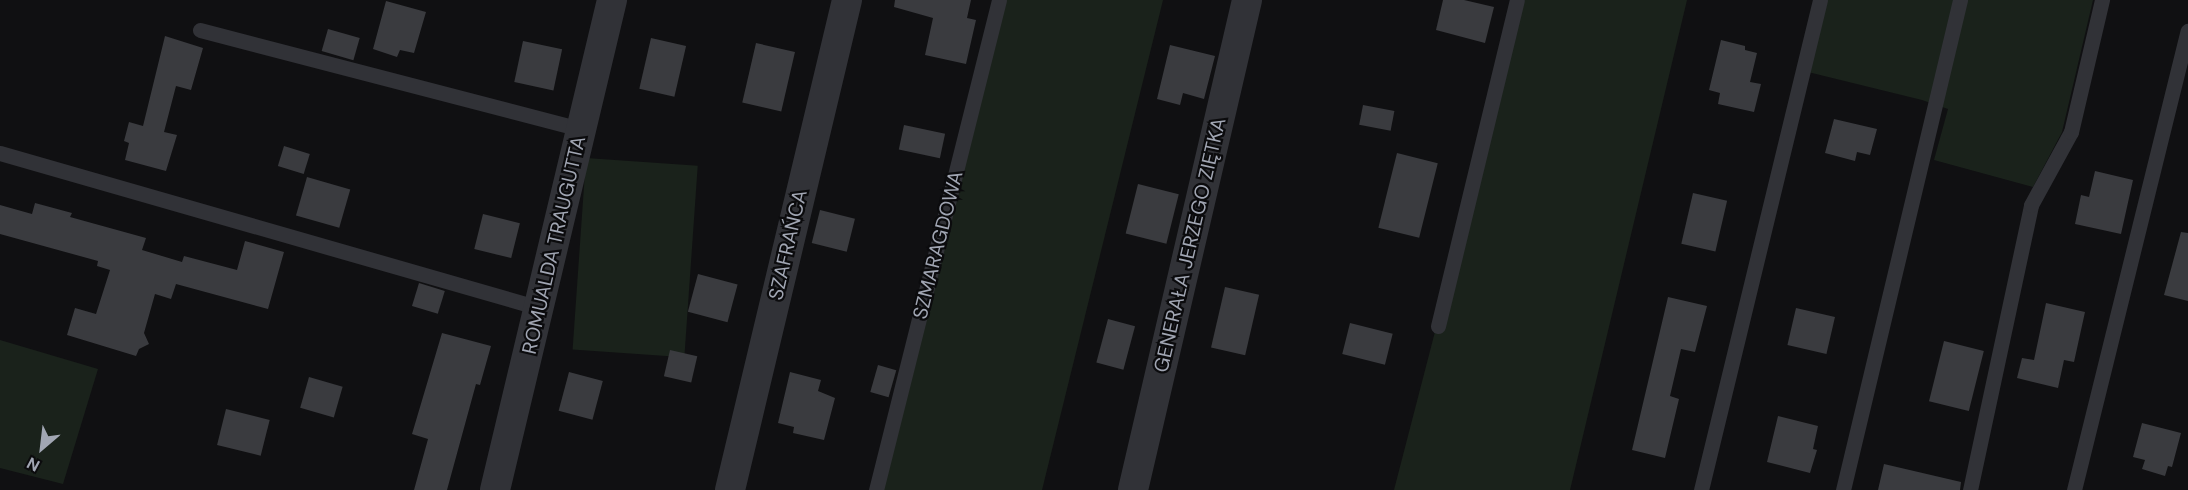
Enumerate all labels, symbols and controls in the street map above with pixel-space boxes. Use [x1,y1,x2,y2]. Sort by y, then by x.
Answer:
street label: GENERAŁA JERZEGO ZIĘTKA [1149,115,1231,375]
street label: ROMUALDA TRAUGUTTA [517,134,591,356]
street label: SZMARAGDOWA [908,168,968,322]
street label: SZAFRAŃCA [764,187,812,303]
north arrow [12,418,72,478]
text: N [23,452,43,476]

